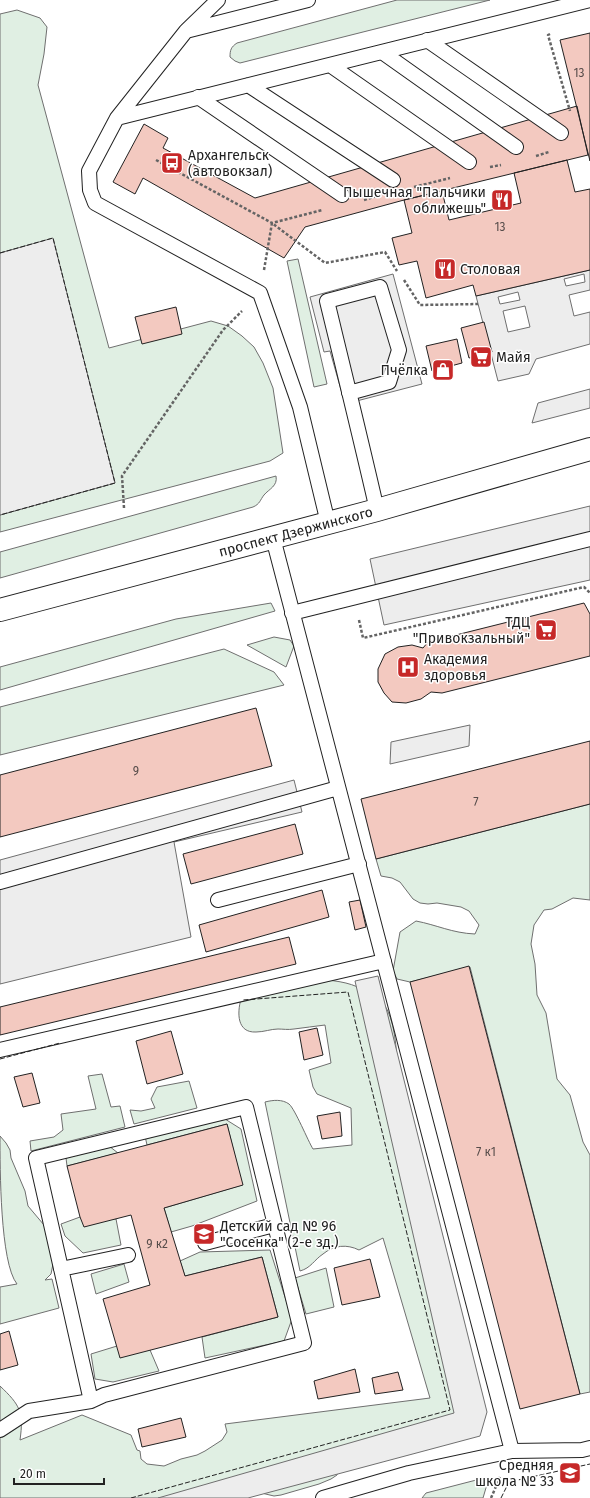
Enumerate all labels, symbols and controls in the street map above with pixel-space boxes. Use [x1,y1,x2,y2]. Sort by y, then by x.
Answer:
house number: 13 [573,66,585,80]
place label: Архангельск (автовокзал) [188,147,272,180]
bus stop icon: Архангельск (автовокзал) [159,150,185,176]
place label: Пышечная "Пальчики оближешь" [343,184,486,217]
restaurant icon: Пышечная "Пальчики оближешь" [489,187,515,213]
house number: 13 [494,220,506,234]
restaurant icon: Столовая [432,256,458,282]
place label: Столовая [460,261,520,278]
supermarket icon: Майя [468,344,494,370]
place label: Майя [496,349,531,366]
shop icon: Пчёлка [430,357,456,383]
place label: Пчёлка [381,362,428,379]
street label: проспект Дзержинского [217,503,375,561]
place label: ТДЦ "Привокзальный" [413,614,531,647]
supermarket icon: ТДЦ "Привокзальный" [533,617,559,643]
place label: Академия здоровья [424,651,488,684]
hospital icon: Академия здоровья [395,654,421,680]
house number: 9 [133,764,139,778]
house number: 7 [473,795,479,809]
house number: 7 к1 [476,1145,496,1159]
place label: Детский сад № 96 "Сосенка" (2-е зд.) [219,1218,339,1251]
school or university icon: Детский сад № 96 "Сосенка" (2-е зд.) [191,1221,217,1247]
house number: 9 к2 [146,1237,168,1251]
place label: Средняя школа № 33 [475,1457,554,1490]
scale bar [14,1460,104,1486]
school or university icon: Средняя школа № 33 [557,1460,583,1486]
text: 20 m [20,1467,46,1481]

